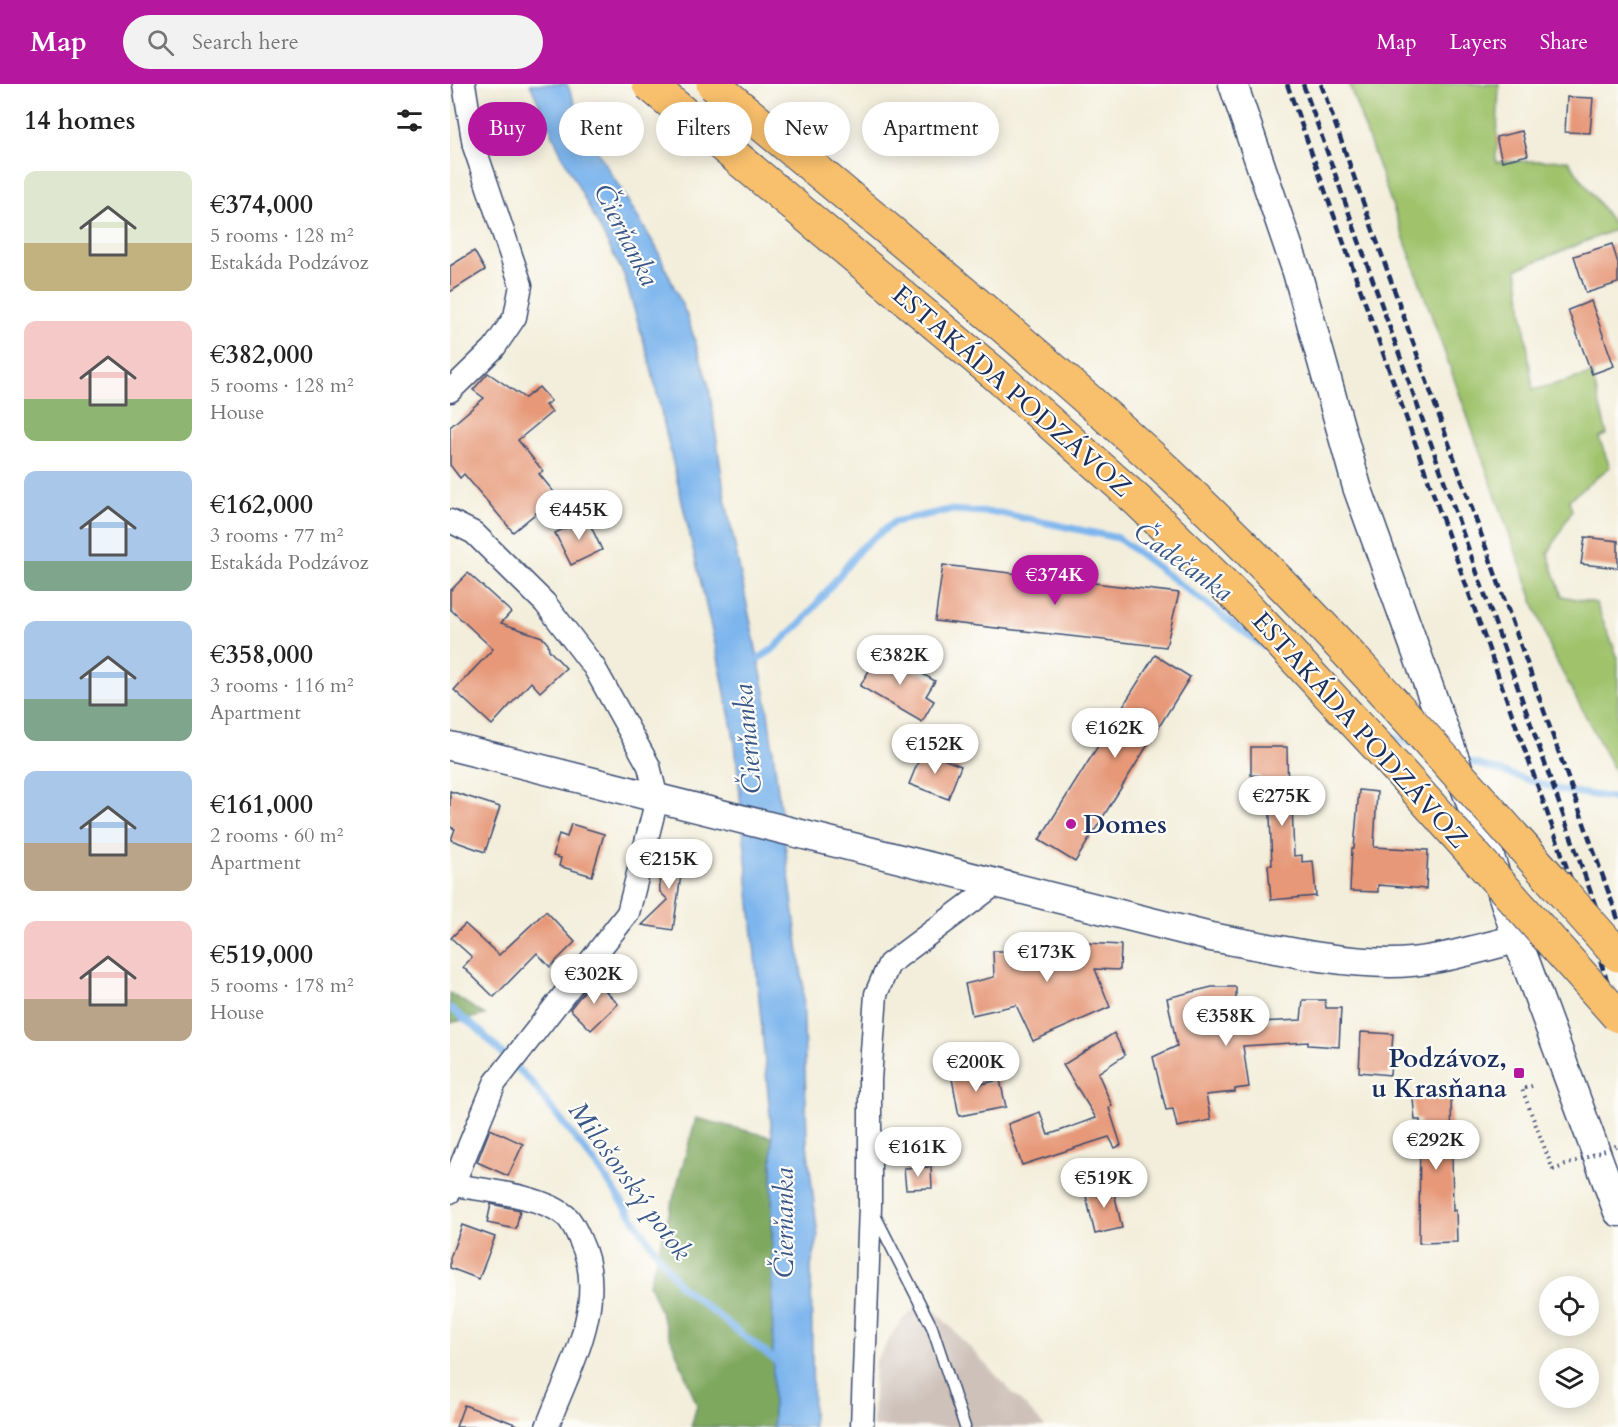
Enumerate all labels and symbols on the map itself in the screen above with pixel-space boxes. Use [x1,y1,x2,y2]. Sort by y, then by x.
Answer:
water label: Čierňanka [584,177,668,293]
street label: ESTAKÁDA PODZÁVOZ [885,277,1139,505]
pin: €445K [537,490,621,541]
water label: Čadečanka [1126,513,1240,611]
pin: €374K [1013,555,1097,606]
street label: ESTAKÁDA PODZÁVOZ [1244,604,1476,856]
pin: €382K [858,635,942,686]
water label: Čierňanka [725,682,771,796]
pin: €162K [1073,708,1157,759]
pin: €152K [893,724,977,775]
pin: €275K [1240,776,1324,827]
place label: Domes [1083,807,1167,842]
marker: Domes [1064,817,1078,831]
pin: €215K [627,839,711,890]
pin: €173K [1005,932,1089,983]
pin: €302K [552,954,636,1005]
pin: €358K [1184,996,1268,1047]
place label: Podzávoz, u Krasňana [1372,1041,1507,1106]
pin: €200K [934,1042,1018,1093]
marker: Podzávoz, u Krasňana [1512,1066,1526,1080]
water label: Milošovský potok [560,1094,701,1269]
pin: €292K [1394,1120,1478,1171]
pin: €161K [876,1127,960,1178]
pin: €519K [1062,1158,1146,1209]
water label: Čierňanka [766,1168,803,1278]

